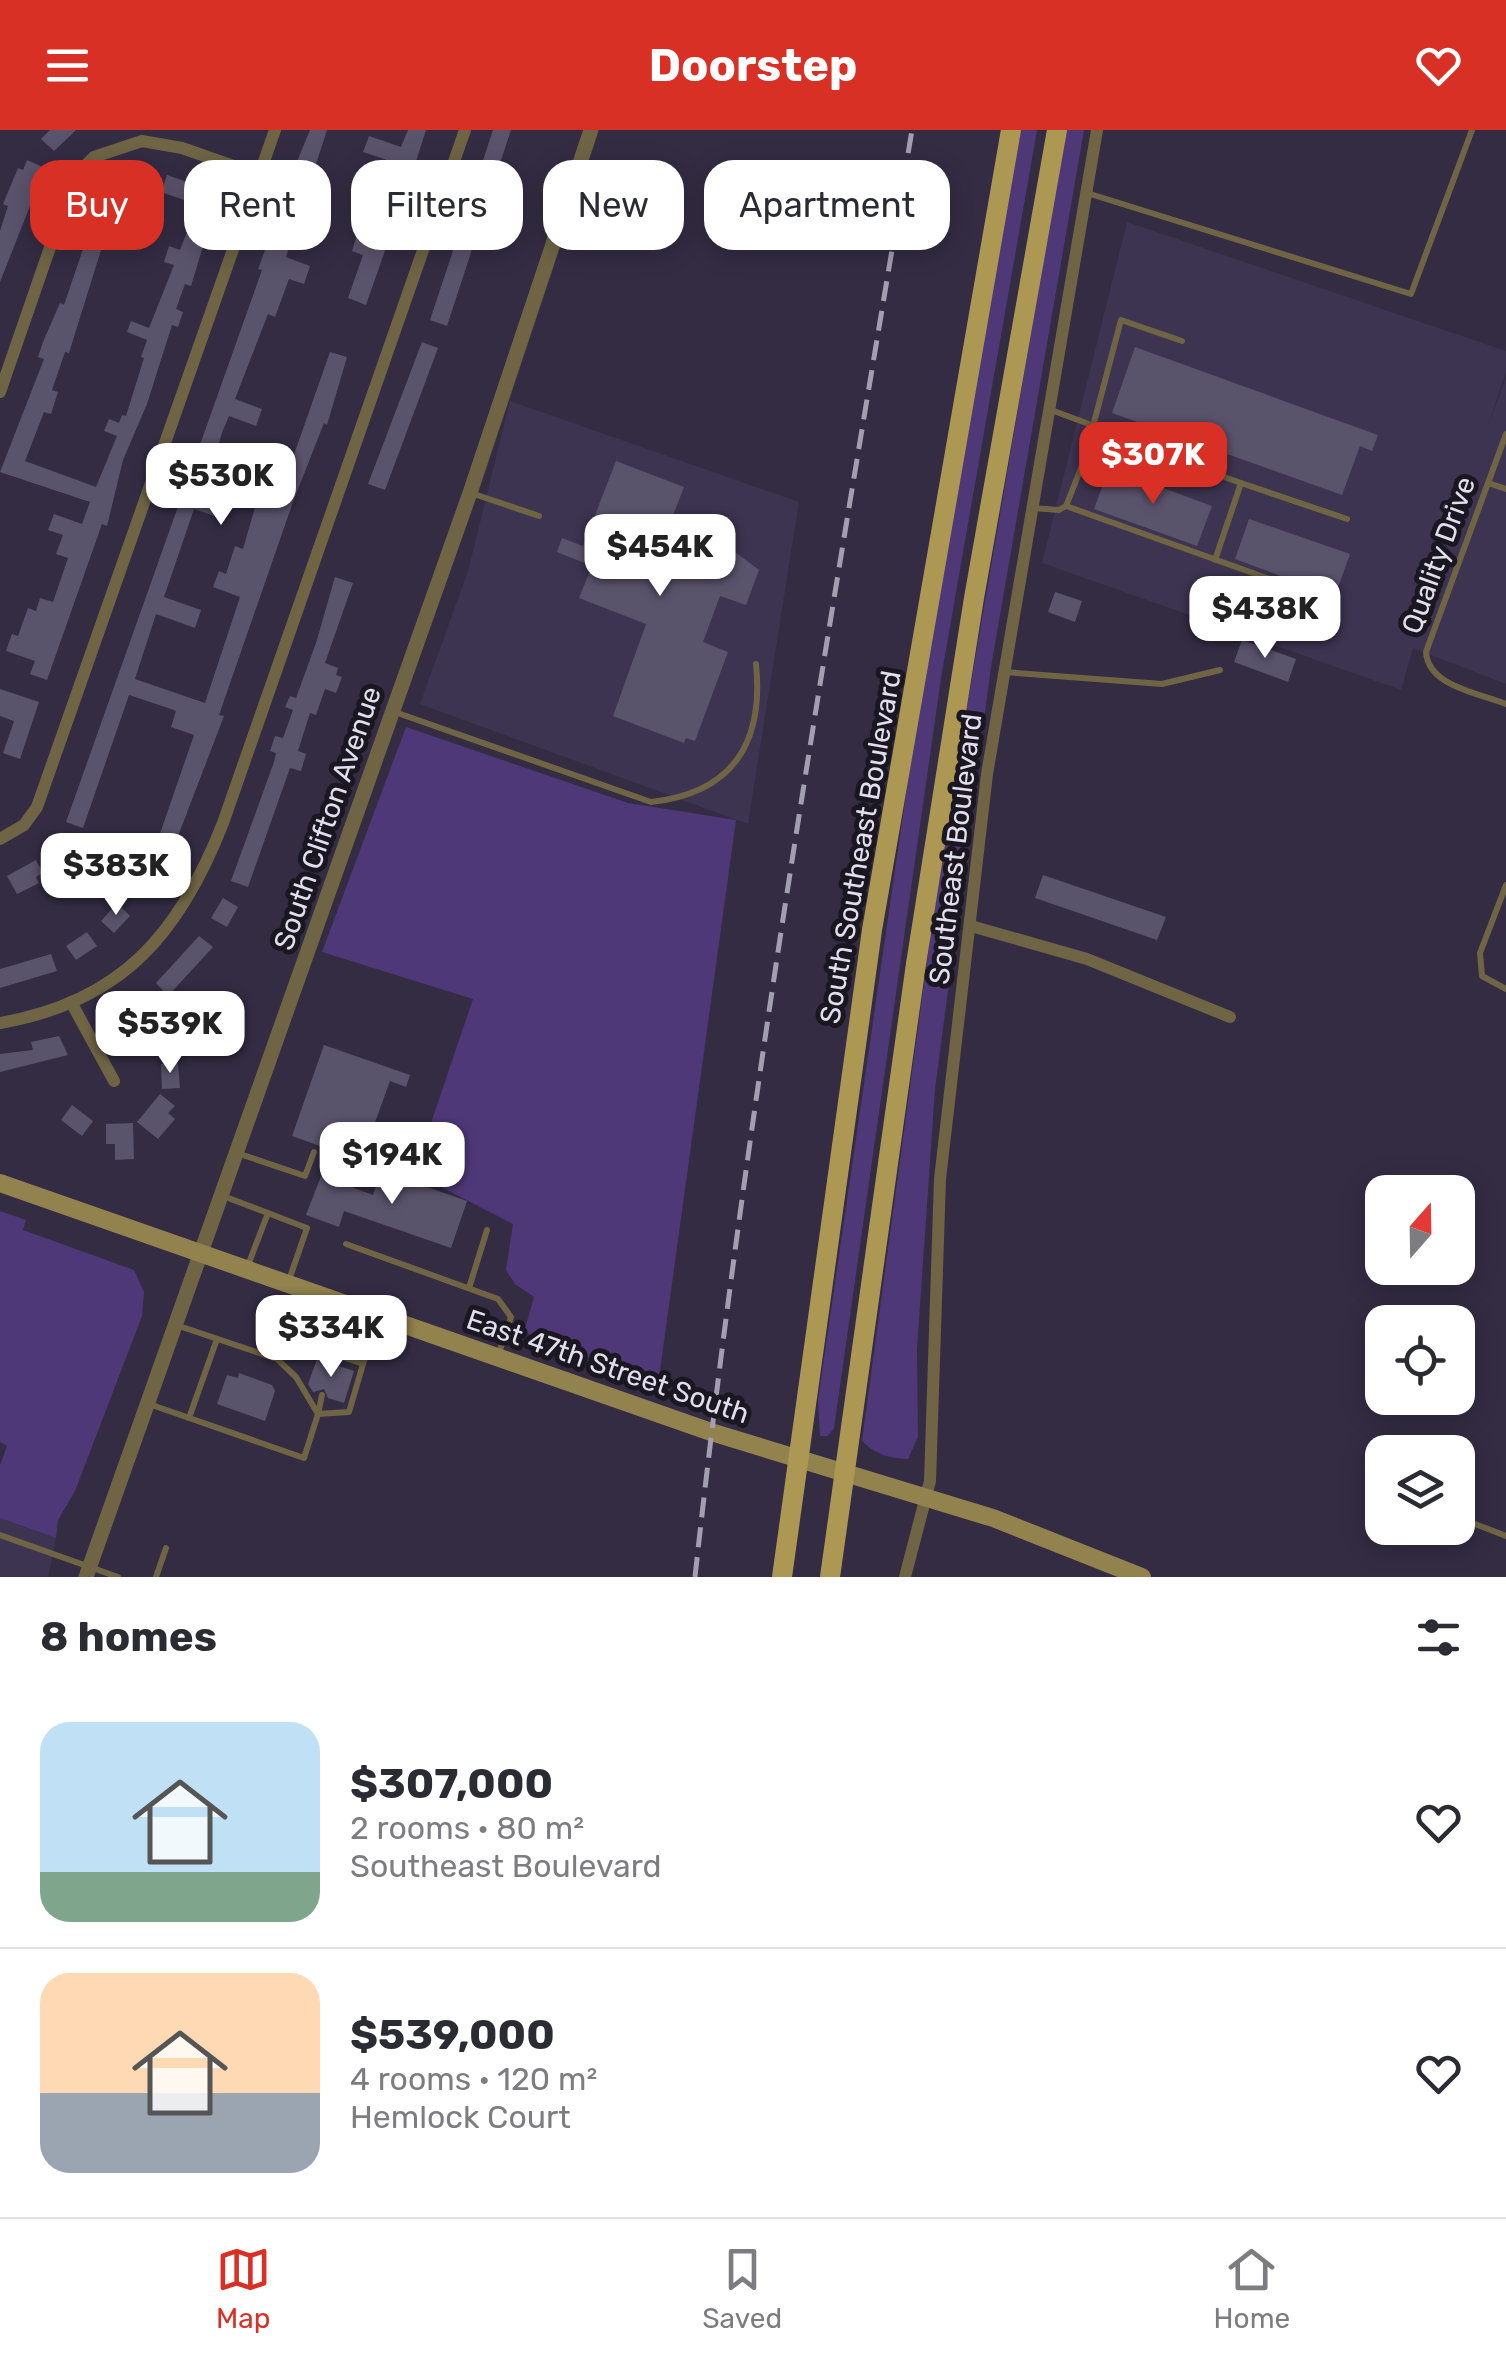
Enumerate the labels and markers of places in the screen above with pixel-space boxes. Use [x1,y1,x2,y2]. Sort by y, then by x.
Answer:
pin: $307K [1083,422,1223,507]
pin: $530K [151,443,291,528]
pin: $454K [590,514,730,599]
pin: $438K [1195,576,1335,661]
pin: $383K [46,833,186,918]
pin: $539K [100,991,240,1076]
pin: $194K [322,1122,462,1207]
pin: $334K [261,1295,401,1380]

